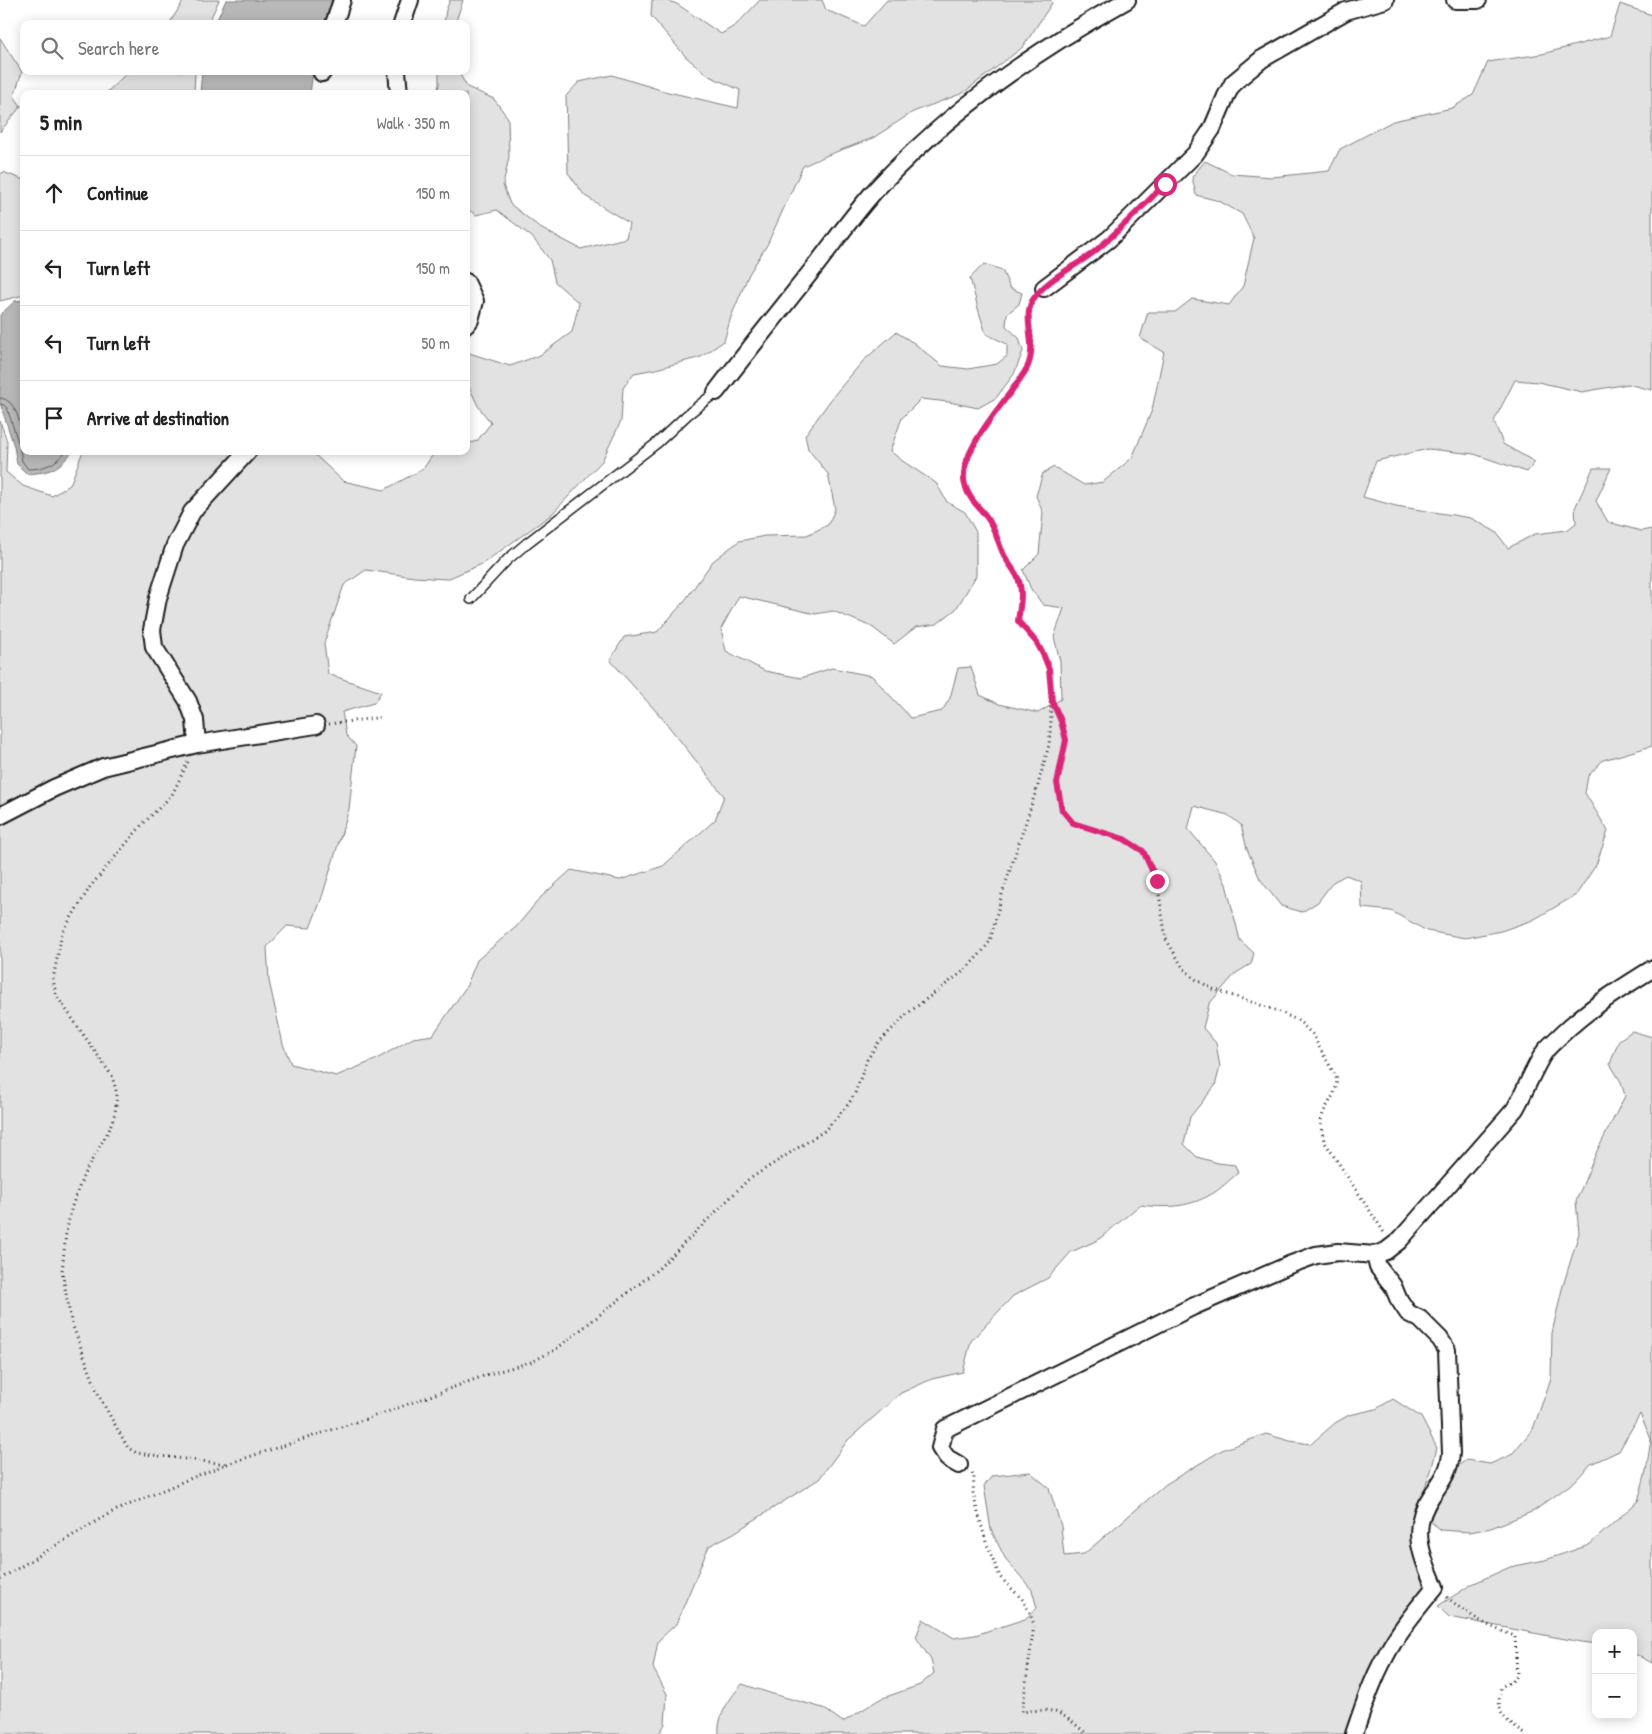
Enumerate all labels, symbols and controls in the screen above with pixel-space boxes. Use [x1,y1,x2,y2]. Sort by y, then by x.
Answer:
search box [20,20,470,75]
icon: search [38,34,66,62]
text: Search here [78,35,159,61]
text: 5 min [40,108,82,137]
text: Walk · 350 m [377,112,450,134]
route start [1154,173,1177,196]
icon: ahead [40,179,68,207]
text: Continue [87,180,148,206]
text: 150 m [416,182,450,204]
icon: left [40,254,68,282]
text: Turn left [87,255,150,281]
text: 150 m [416,257,450,279]
icon: left [40,329,68,357]
text: Turn left [87,330,150,356]
text: 50 m [422,332,450,354]
icon: arrive [40,404,68,432]
text: Arrive at destination [87,405,229,431]
route end [1146,870,1169,893]
map controls [1592,1629,1637,1719]
button: + [1592,1629,1637,1674]
button: − [1592,1674,1637,1719]

